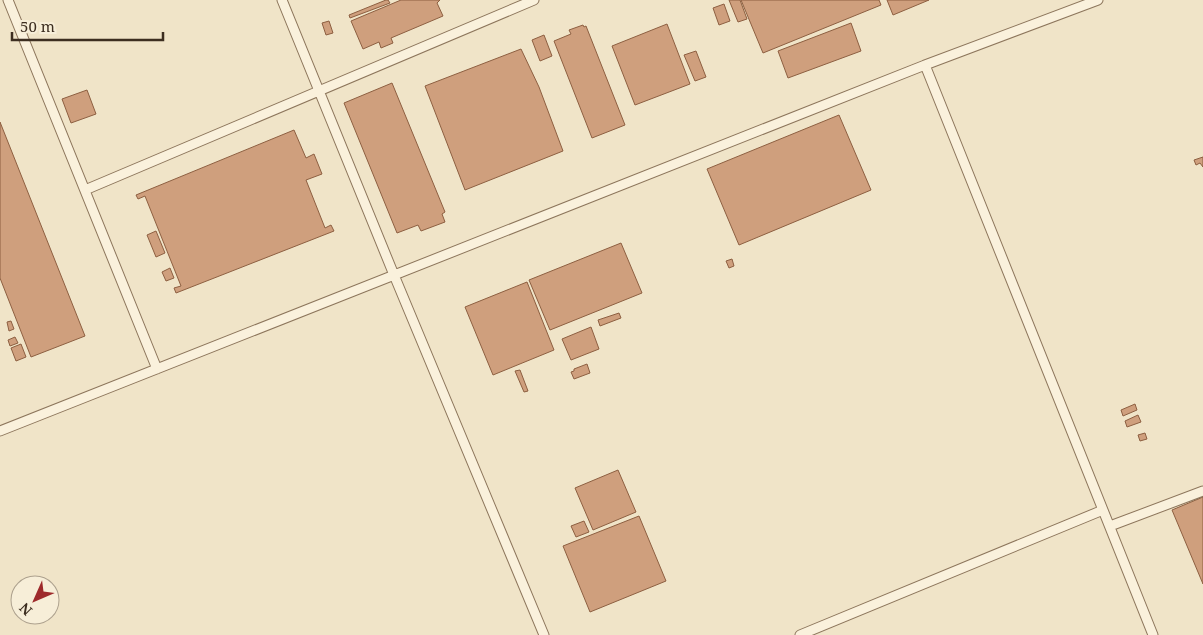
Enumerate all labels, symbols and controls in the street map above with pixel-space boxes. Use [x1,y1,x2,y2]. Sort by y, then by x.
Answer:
scale bar [12,10,164,42]
text: 50 m [20,16,55,36]
north arrow [10,575,60,625]
text: N [15,599,36,620]

